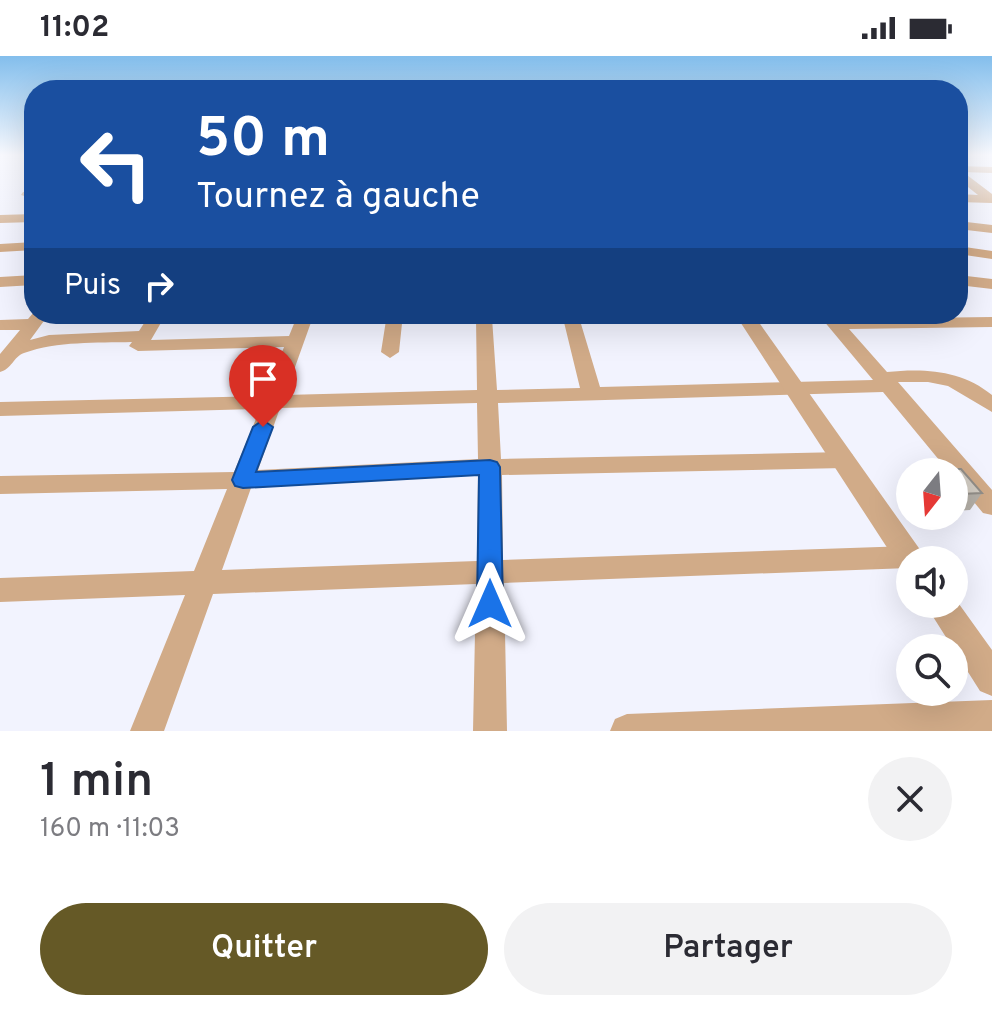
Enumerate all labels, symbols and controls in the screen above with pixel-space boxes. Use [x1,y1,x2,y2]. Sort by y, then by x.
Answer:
text: 11:02 [40,10,109,47]
text: 50 m [196,106,330,176]
icon: left [64,112,168,216]
text: Tournez à gauche [196,175,480,221]
icon: right [137,264,181,308]
text: Puis [64,268,121,305]
pin [229,345,297,427]
icon: arrive [241,357,285,401]
north arrow [896,458,968,530]
map controls [896,458,968,706]
button: sound [896,546,968,618]
position arrow [448,562,532,646]
button: search [896,634,968,706]
text: 1 min [40,753,153,813]
button: close [868,757,952,841]
text: 160 m · 11:03 [40,813,180,846]
button: Quitter [40,903,488,995]
button: Partager [504,903,952,995]

